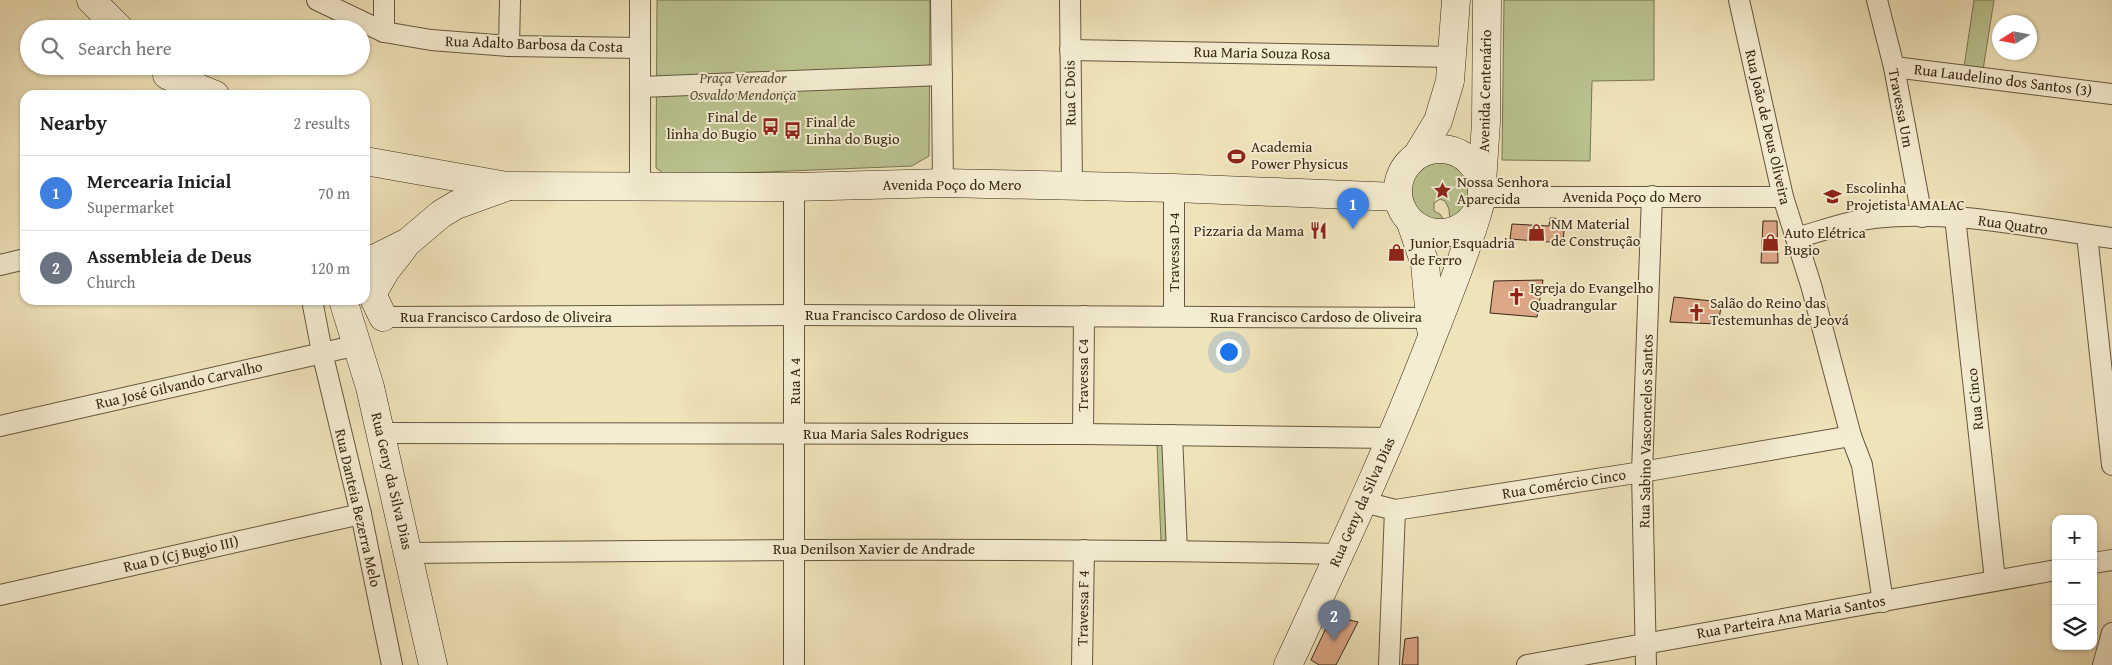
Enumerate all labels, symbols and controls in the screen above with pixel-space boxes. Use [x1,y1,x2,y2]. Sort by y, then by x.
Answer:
north arrow [1992,15,2037,60]
search box [20,20,370,75]
street label: Avenida Centenário [1473,29,1496,153]
street label: Rua Adalto Barbosa da Costa [445,30,623,57]
icon: search [38,34,66,62]
text: Search here [78,34,172,62]
street label: Rua Maria Souza Rosa [1193,41,1331,64]
street label: Rua João de Deus Oliveira [1740,47,1797,206]
street label: Rua Laudelino dos Santos (3) [1913,58,2093,101]
street label: Rua C Dois [1058,60,1081,126]
park label: Praça Vereador Osvaldo Mendonça [690,67,796,105]
street label: Travessa Um [1884,67,1920,150]
place label: Final de linha do Bugio [666,106,757,144]
text: Nearby [40,107,107,138]
text: 2 results [293,111,350,135]
place label: Final de Linha do Bugio [806,111,900,149]
bus stop icon: Final de linha do Bugio [761,116,781,136]
bus stop icon: Final de Linha do Bugio [782,121,802,141]
place label: Academia Power Physicus [1251,136,1348,174]
sports icon: Academia Power Physicus [1227,146,1247,166]
text: Mercearia Inicial [87,167,231,195]
place label: Nossa Senhora Aparecida [1457,171,1549,209]
street label: Avenida Poço do Mero [883,174,1022,195]
place label: Escolinha Projetista AMALAC [1846,177,1965,215]
text: 1 [52,181,60,205]
text: 70 m [318,181,350,205]
place icon: Nossa Senhora Aparecida [1433,181,1453,201]
street label: Avenida Poço do Mero [1563,186,1702,207]
school or university icon: Escolinha Projetista AMALAC [1822,187,1842,207]
pin: 1 [1337,188,1369,229]
text: Supermarket [87,195,174,219]
street label: Rua Quatro [1977,209,2050,240]
street label: Travessa D-4 [1163,212,1184,292]
place label: NM Material de Construção [1551,213,1641,251]
place label: Pizzaria da Mama [1194,220,1304,241]
restaurant icon: Pizzaria da Mama [1308,221,1328,241]
place label: Auto Elétrica Bugio [1784,222,1866,260]
shop icon: NM Material de Construção [1527,223,1547,243]
place label: Junior Esquadria de Ferro [1408,232,1515,270]
shop icon: Auto Elétrica Bugio [1760,232,1780,252]
text: Assembleia de Deus [87,242,252,270]
shop icon: Junior Esquadria de Ferro [1386,242,1406,262]
text: 2 [52,256,60,280]
text: 120 m [310,256,350,280]
text: Church [87,270,136,294]
place label: Igreja do Evangelho Quadrangular [1530,277,1654,315]
church icon: Igreja do Evangelho Quadrangular [1506,287,1526,307]
place label: Salão do Reino das Testemunhas de Jeová [1710,292,1849,330]
church icon: Salão do Reino das Testemunhas de Jeová [1686,302,1706,322]
street label: Rua Francisco Cardoso de Oliveira [805,304,1017,325]
street label: Rua Francisco Cardoso de Oliveira [400,306,612,327]
street label: Rua Francisco Cardoso de Oliveira [1210,306,1422,327]
street label: Rua Sabino Vasconcelos Santos [1633,334,1658,528]
street label: Travessa C4 [1072,338,1093,412]
your location [1216,339,1242,365]
street label: Rua José Gilvando Carvalho [93,355,265,414]
street label: Rua A 4 [784,358,805,404]
street label: Rua Cinco [1961,367,1988,431]
street label: Rua Geny da Silva Dias [366,410,419,552]
street label: Rua Maria Sales Rodrigues [803,423,969,444]
street label: Rua Danteia Bezerra Melo [330,427,387,589]
street label: Rua Geny da Silva Dias [1323,433,1400,570]
street label: Rua Comércio Cinco [1500,463,1628,504]
map controls [2052,515,2097,650]
button: + [2052,515,2097,560]
street label: Rua D (Cj Bugio III) [121,530,241,577]
street label: Rua Denilson Xavier de Andrade [773,538,975,559]
button: − [2052,560,2097,605]
street label: Travessa F 4 [1071,570,1094,646]
street label: Rua Parteira Ana Maria Santos [1695,590,1887,643]
pin: 2 [1318,600,1350,641]
button: layers [2052,605,2097,650]

